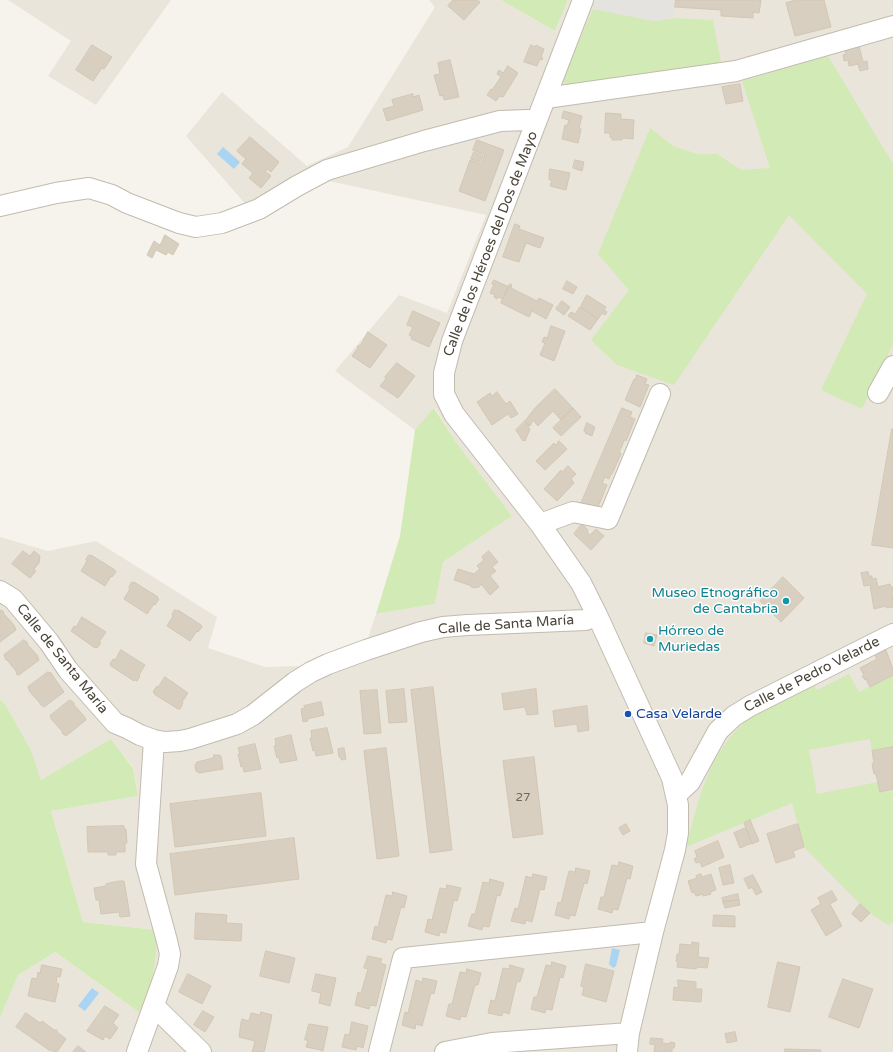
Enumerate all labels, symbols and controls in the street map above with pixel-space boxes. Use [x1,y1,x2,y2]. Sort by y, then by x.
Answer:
street label: Calle de los Héroes del Dos de Mayo [440,129,542,359]
place label: Museo Etnográfico de Cantabria [652,585,778,618]
marker: Museo Etnográfico de Cantabria [781,596,791,606]
street label: Calle de Santa María [13,601,111,717]
street label: Calle de Santa María [437,612,575,638]
place label: Hórreo de Muriedas [658,623,724,656]
street label: Calle de Pedro Velarde [741,633,883,717]
marker: Hórreo de Muriedas [645,634,655,644]
place label: Casa Velarde [636,706,722,722]
marker: Casa Velarde [623,709,633,719]
house number: 27 [515,791,531,805]

